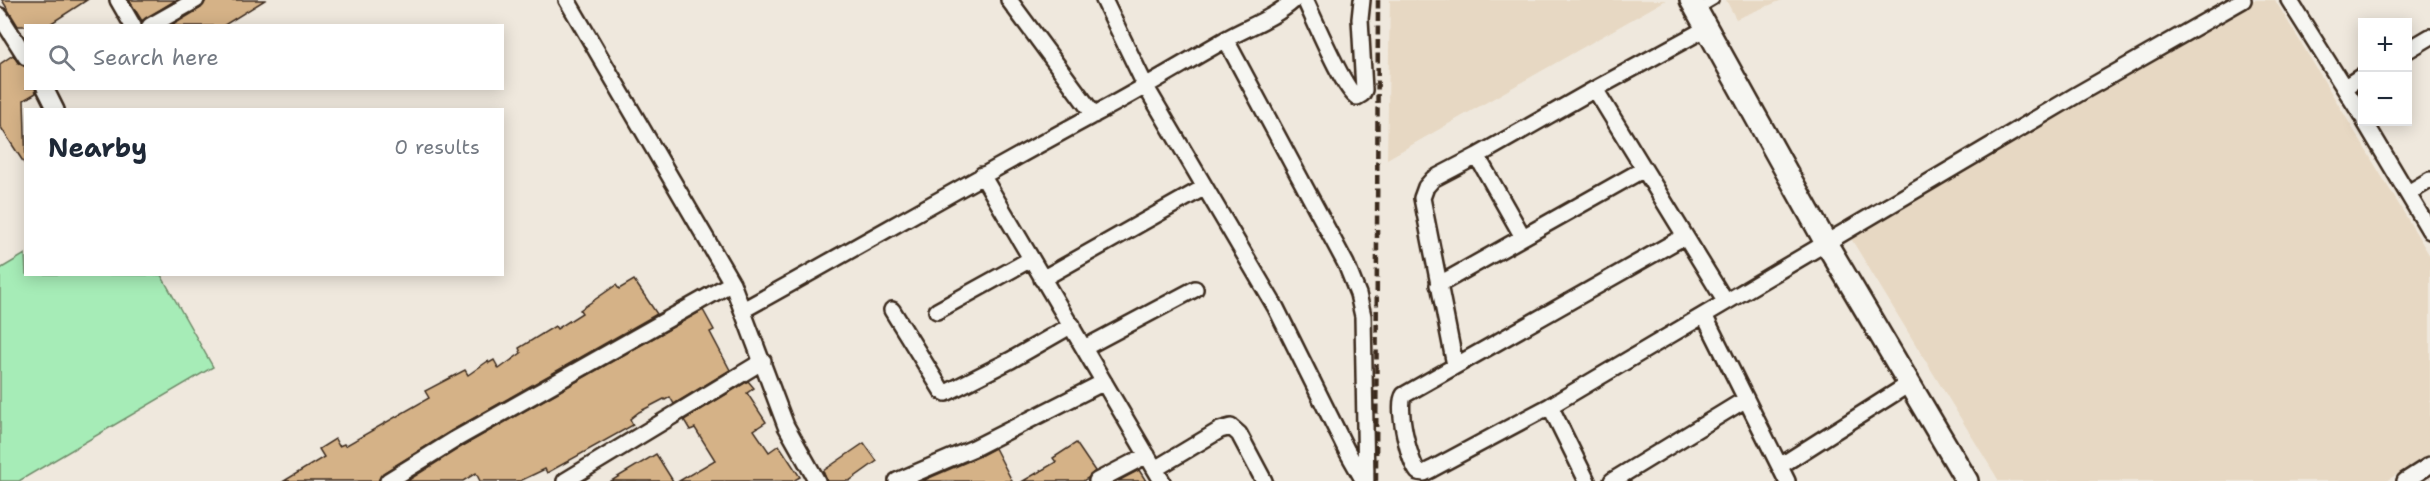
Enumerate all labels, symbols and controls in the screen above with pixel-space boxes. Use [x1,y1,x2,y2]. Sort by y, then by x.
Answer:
map controls [2358,18,2412,126]
button: + [2358,18,2412,72]
search box [24,24,504,90]
icon: search [45,41,78,74]
text: Search here [93,43,219,72]
button: − [2358,72,2412,126]
text: Nearby [48,130,147,165]
text: 0 results [394,134,480,160]

